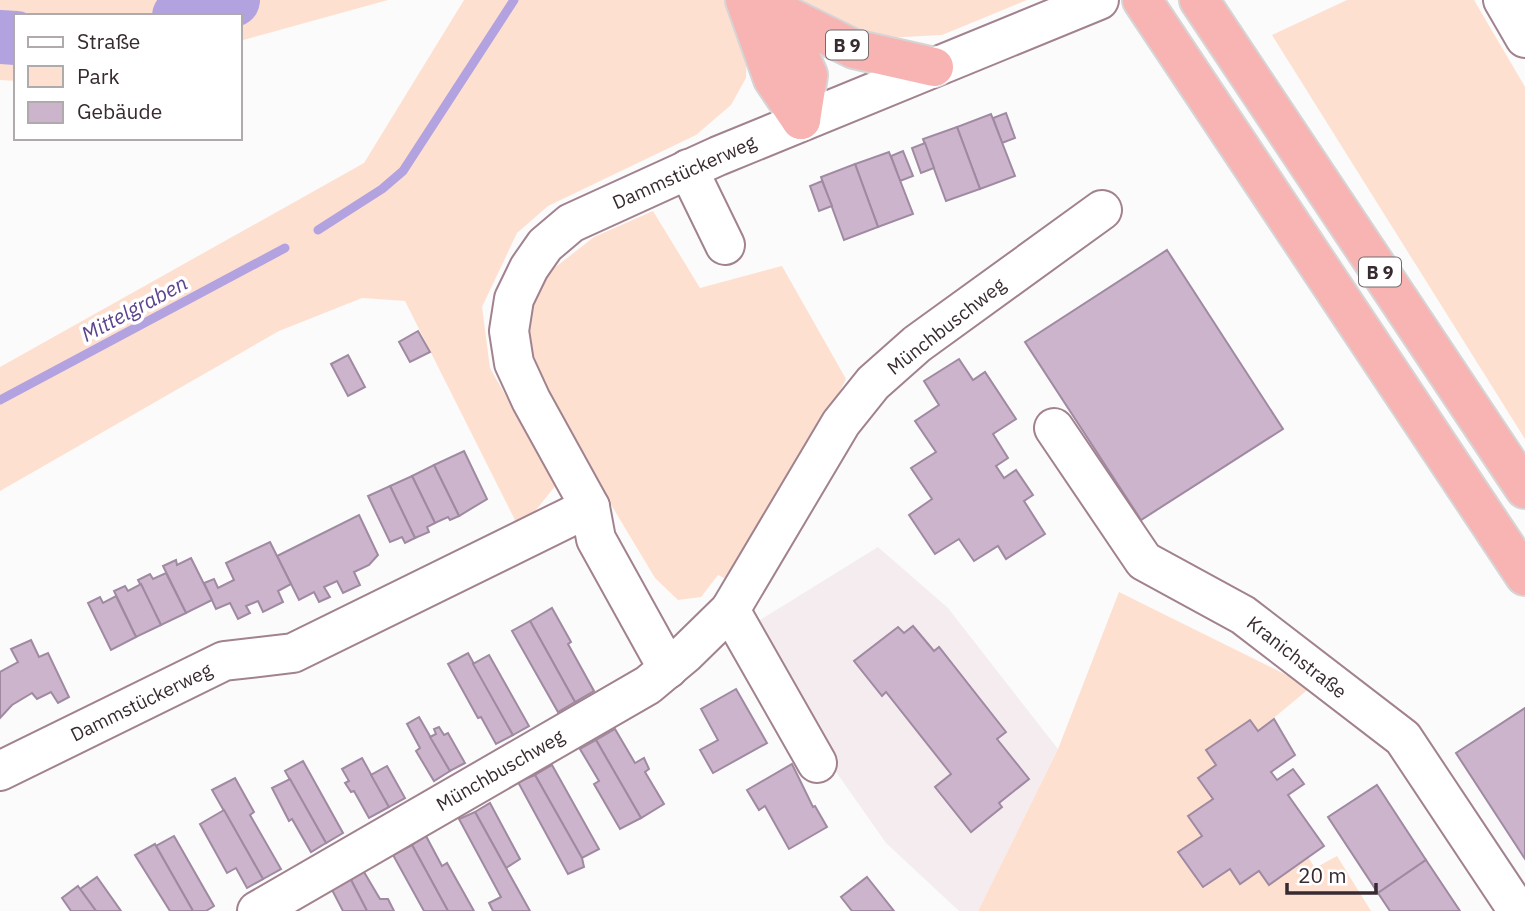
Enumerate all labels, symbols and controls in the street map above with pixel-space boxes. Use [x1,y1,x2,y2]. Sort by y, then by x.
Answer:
legend [14,14,242,140]
text: Straße [77,27,140,55]
road number: B 9 [826,31,868,60]
text: Park [77,62,120,90]
text: Gebäude [77,97,162,125]
street label: Dammstückerweg [609,130,759,214]
road number: B 9 [1359,258,1401,286]
water label: Mittelgraben [76,268,192,348]
street label: Münchbuschweg [882,272,1010,380]
street label: Kranichstraße [1242,611,1352,703]
street label: Dammstückerweg [66,657,216,747]
street label: Münchbuschweg [432,724,568,816]
scale bar [1287,852,1376,896]
text: 20 m [1298,861,1347,889]

